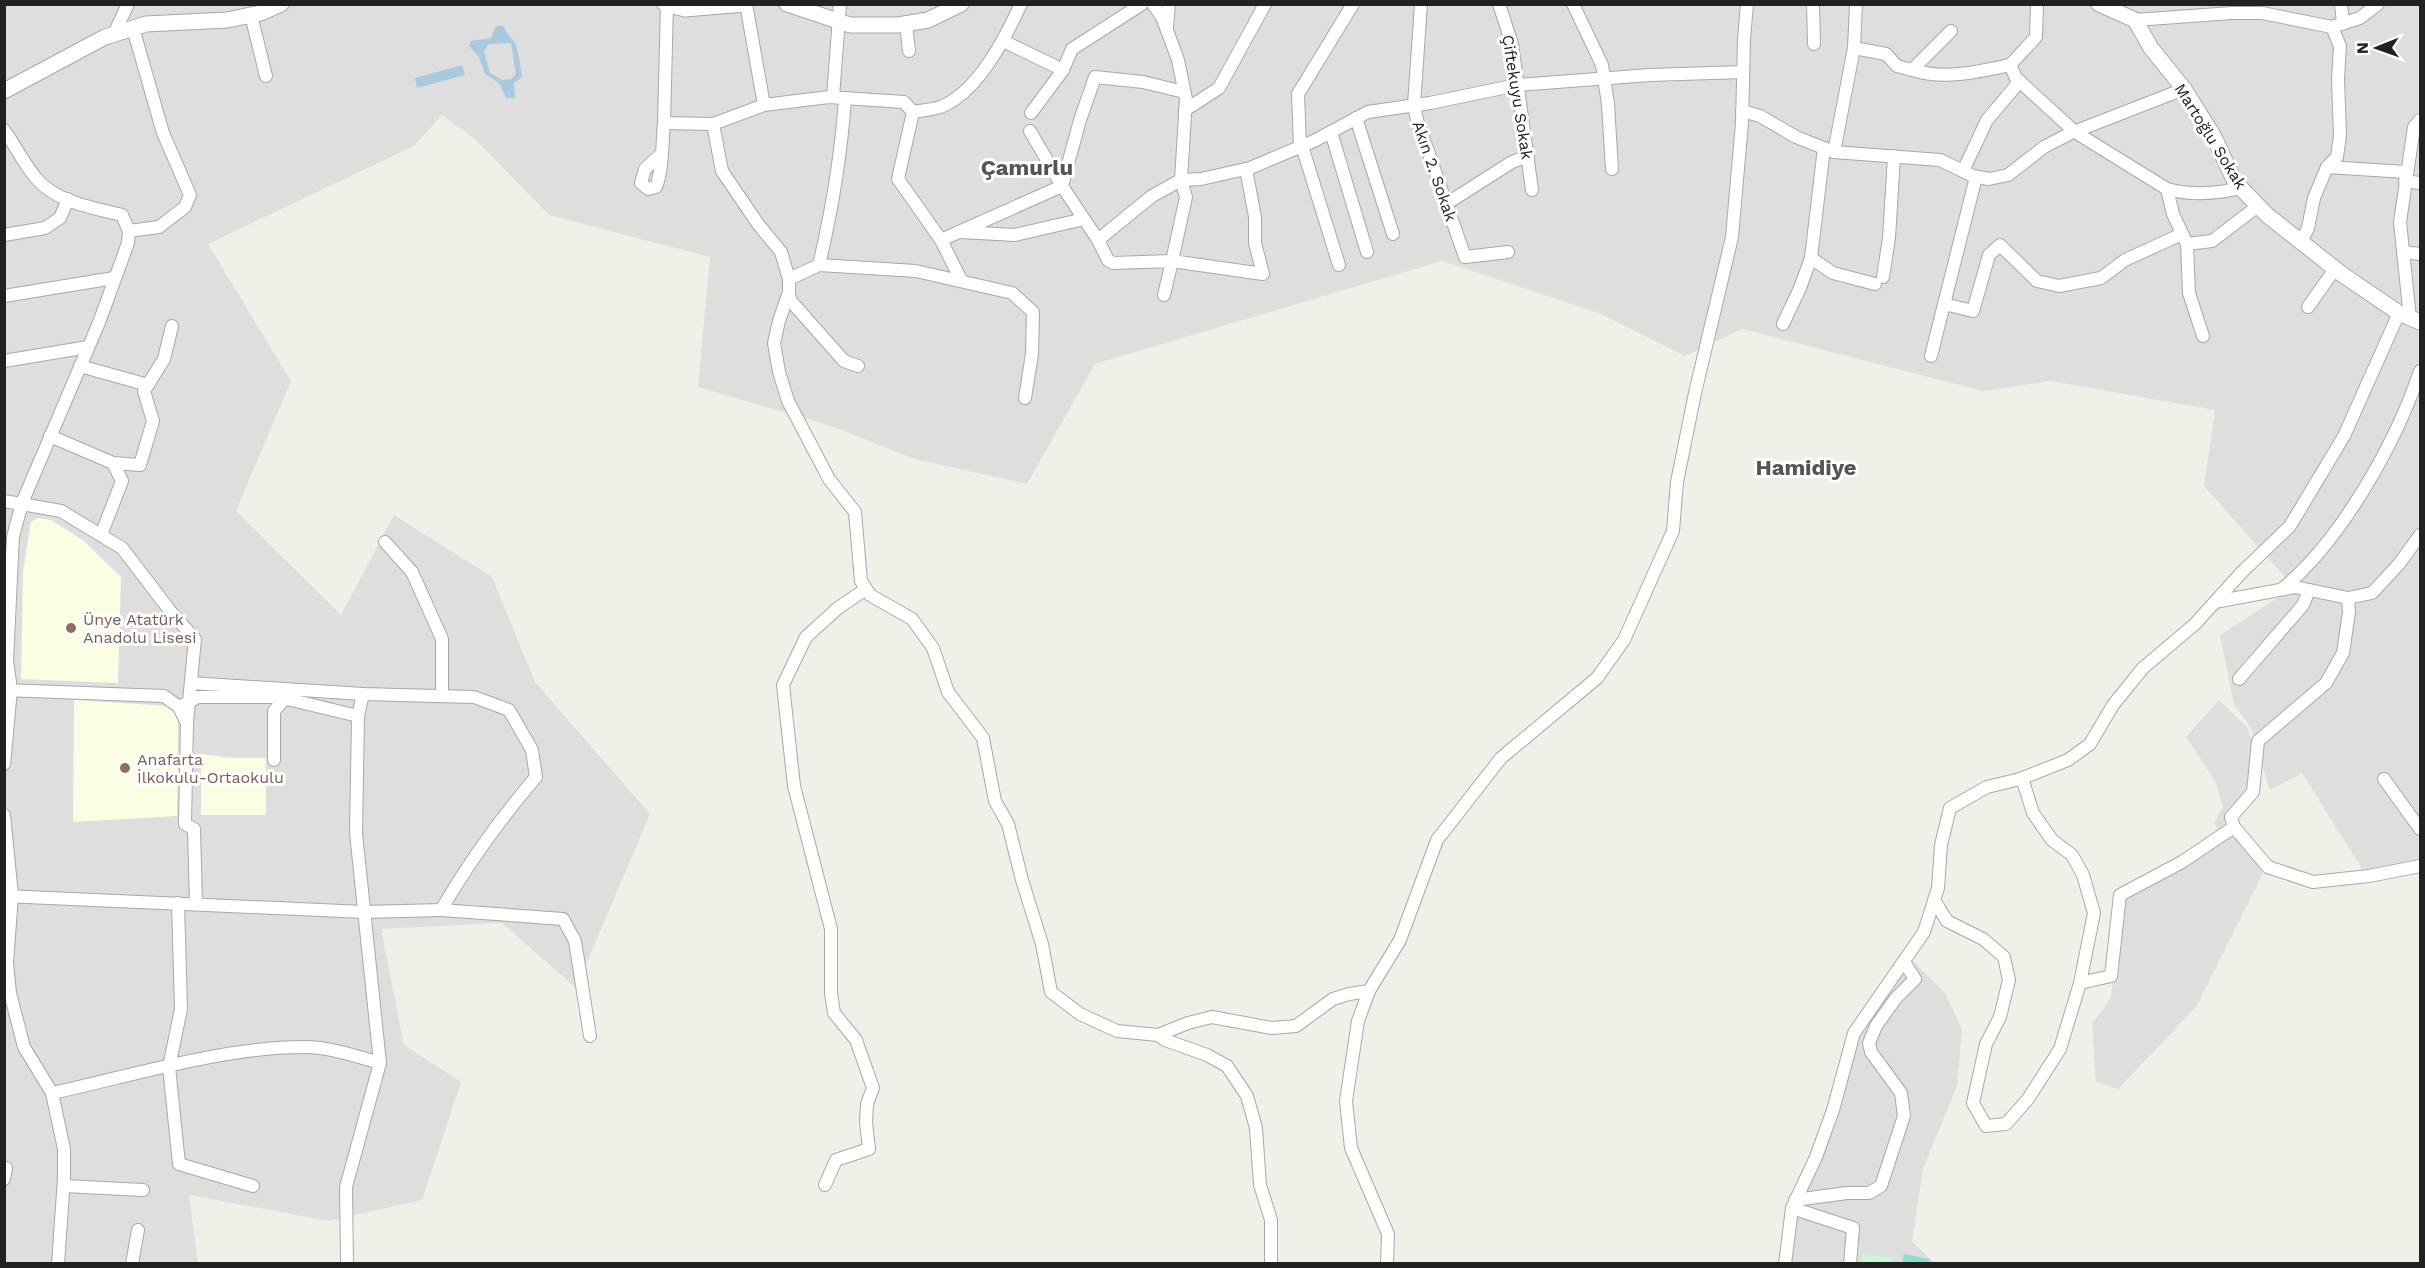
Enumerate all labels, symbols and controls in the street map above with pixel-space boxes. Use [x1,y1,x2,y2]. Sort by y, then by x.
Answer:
north arrow [2347,18,2407,78]
street label: Çiftekuyu Sokak [1498,33,1537,161]
text: N [2353,42,2372,54]
street label: Martoğlu Sokak [2171,80,2251,192]
street label: Akın 2. Sokak [1408,118,1461,224]
district label: Çamurlu [981,155,1073,180]
district label: Hamidiye [1755,455,1857,480]
place label: Ünye Atatürk Anadolu Lisesi [83,610,197,647]
marker: Ünye Atatürk Anadolu Lisesi [64,621,78,635]
place label: Anafarta İlkokulu-Ortaokulu [137,750,284,787]
marker: Anafarta İlkokulu-Ortaokulu [118,761,132,775]

